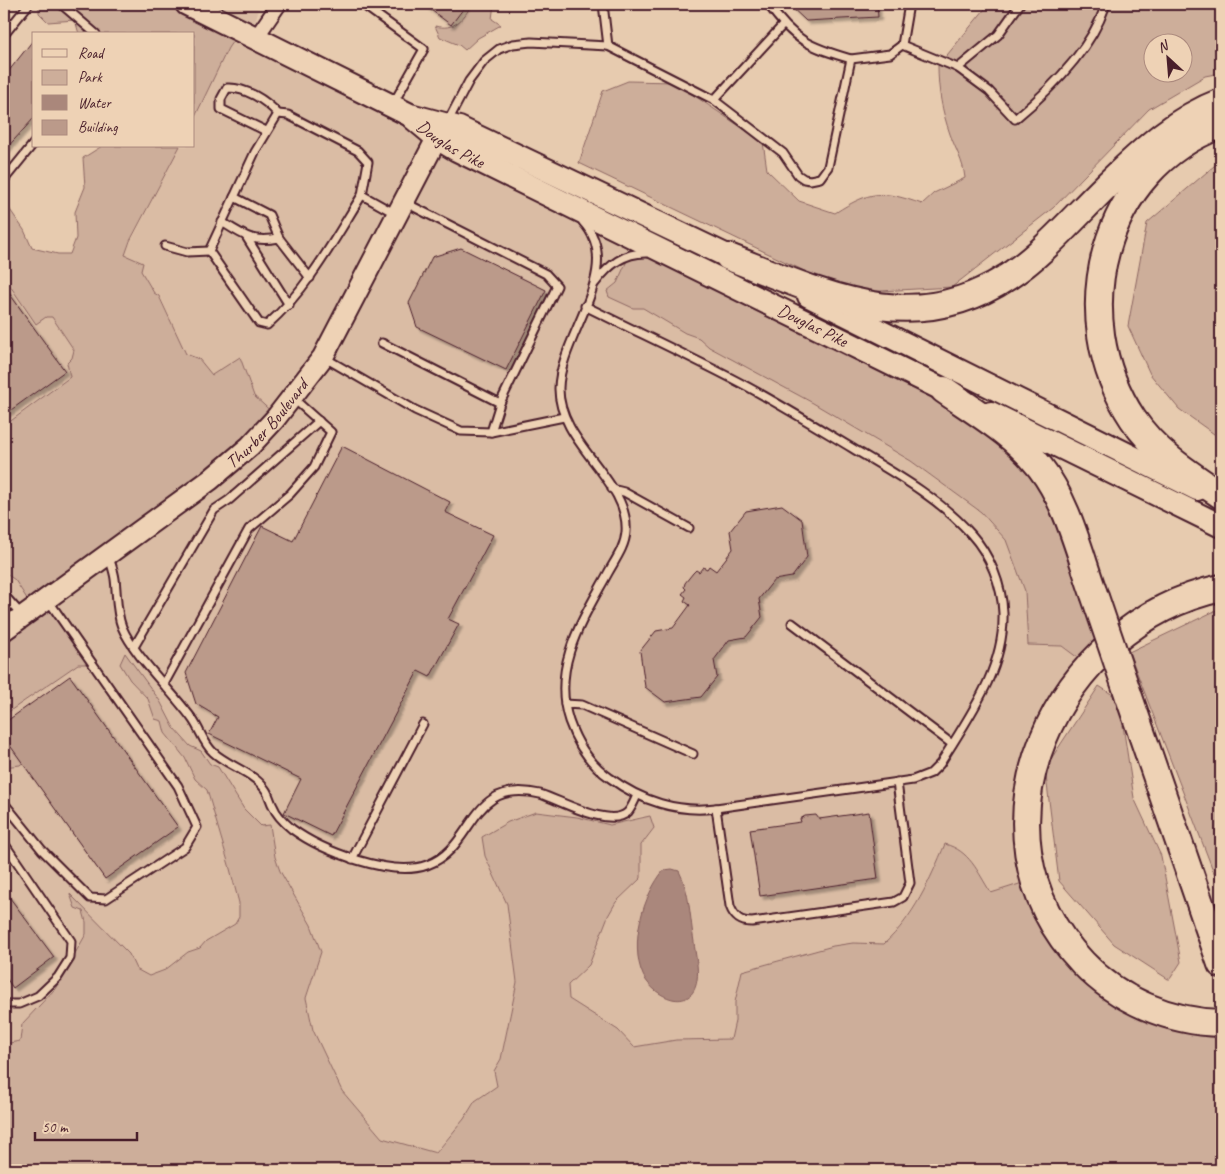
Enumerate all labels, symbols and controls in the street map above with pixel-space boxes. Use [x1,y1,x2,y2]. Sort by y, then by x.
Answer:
legend [32,32,195,148]
north arrow [1142,32,1192,82]
text: N [1155,36,1172,56]
text: Road [78,44,105,63]
text: Park [78,68,103,87]
text: Water [78,94,112,113]
street label: Douglas Pike [412,115,489,173]
text: Building [78,118,118,137]
street label: Douglas Pike [774,299,852,352]
street label: Thurber Boulevard [221,373,314,473]
scale bar [35,1109,138,1141]
text: 50 m [42,1118,69,1137]

